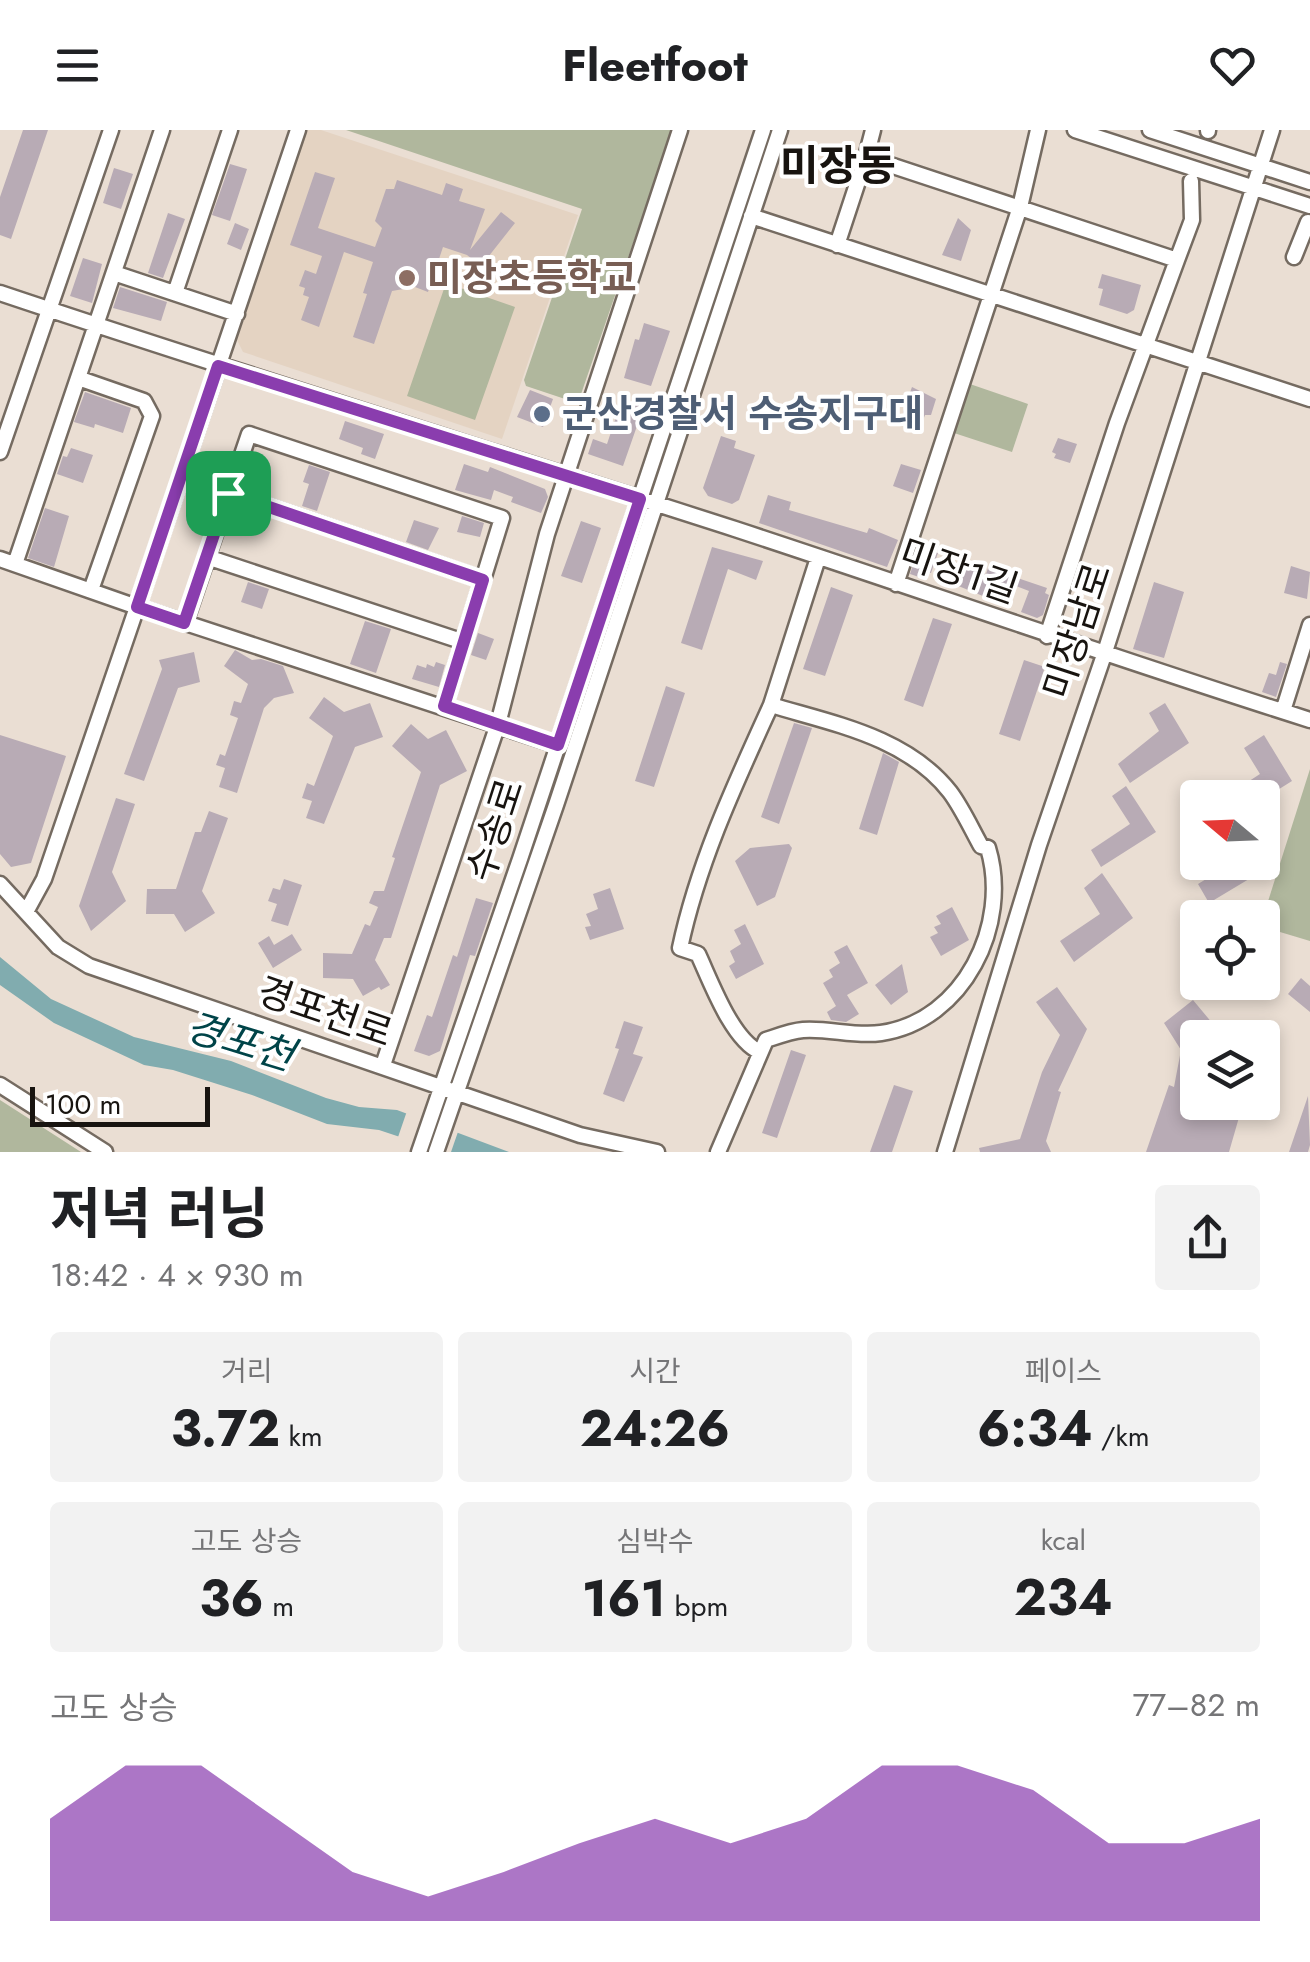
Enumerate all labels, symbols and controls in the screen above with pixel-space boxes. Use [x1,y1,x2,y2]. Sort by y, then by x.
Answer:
text: Fleetfoot [562,33,748,98]
icon: menu [50,38,105,93]
icon: heart [1205,38,1260,93]
district label: 미장동 [780,135,896,196]
place label: 미장초등학교 [427,250,637,305]
marker: 미장초등학교 [396,267,418,289]
place label: 군산경찰서 수송지구대 [562,386,923,441]
marker: 군산경찰서 수송지구대 [531,403,553,425]
pin [186,451,271,536]
icon: arrive [201,466,256,521]
street label: 미장1길 [893,525,1026,616]
street label: 미장남로 [1029,556,1124,706]
street label: 수송로 [452,771,537,888]
north arrow [1180,780,1280,880]
map controls [1180,780,1280,1120]
button: locate [1180,900,1280,1000]
street label: 경포천로 [250,963,400,1060]
water label: 경포천 [179,997,305,1086]
button: layers [1180,1020,1280,1120]
scale bar [30,1082,210,1126]
text: 100 m [45,1084,121,1125]
text: 저녁 러닝 [50,1174,269,1254]
button: share [1155,1185,1260,1290]
text: 18:42 · 4 × 930 m [50,1252,304,1298]
text: 거리 [221,1351,272,1392]
text: 시간 [629,1351,681,1392]
text: 페이스 [1025,1351,1102,1392]
text: 3.72 [171,1392,280,1465]
text: 24:26 [580,1392,730,1465]
text: 6:34 [977,1392,1093,1465]
text: km [280,1416,323,1457]
text: /km [1093,1416,1150,1457]
text: kcal [1041,1520,1086,1561]
text: 고도 상승 [191,1521,302,1562]
text: 심박수 [616,1521,694,1562]
text: 234 [1014,1561,1113,1634]
text: 36 [199,1562,264,1635]
text: 161 [582,1562,666,1635]
text: m [264,1586,294,1627]
text: bpm [666,1586,728,1627]
text: 77–82 m [1132,1682,1260,1728]
text: 고도 상승 [50,1685,177,1731]

